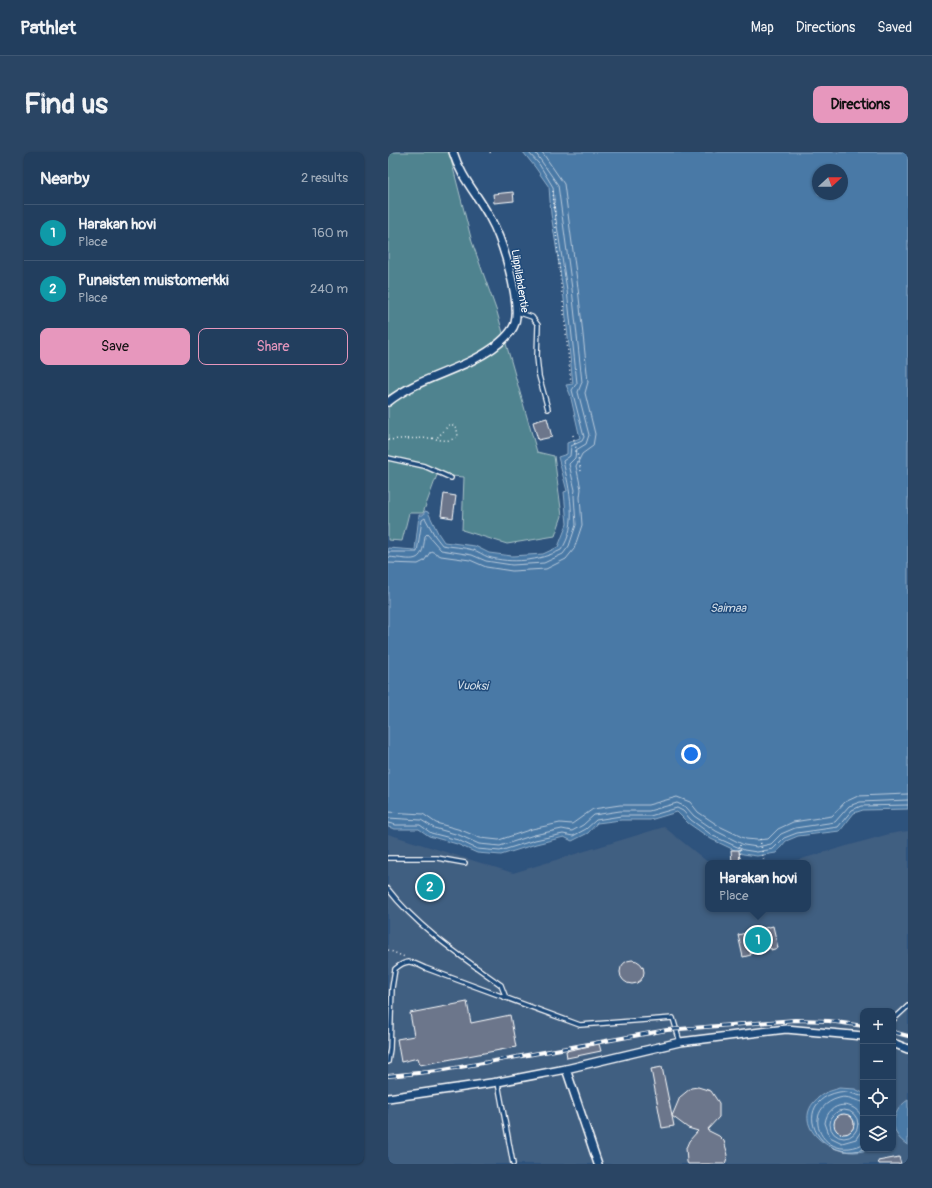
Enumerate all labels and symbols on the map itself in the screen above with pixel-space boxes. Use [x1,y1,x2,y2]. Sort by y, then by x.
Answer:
north arrow [812,164,848,200]
street label: Liippilahdentie [509,248,532,314]
water label: Saimaa [710,601,748,616]
water label: Vuoksi [456,678,490,694]
your location [681,744,701,764]
pin: 2 [417,872,443,902]
pin: 1 [745,925,771,955]

